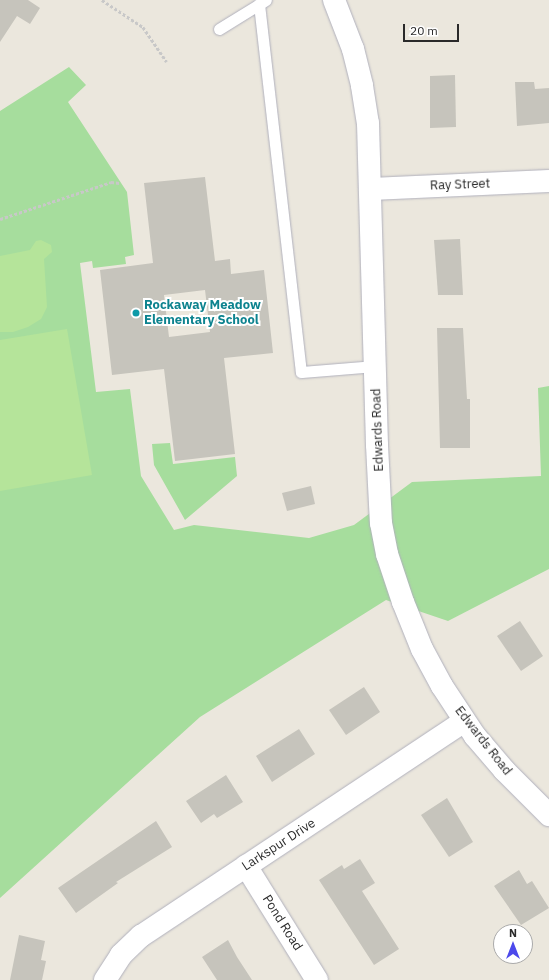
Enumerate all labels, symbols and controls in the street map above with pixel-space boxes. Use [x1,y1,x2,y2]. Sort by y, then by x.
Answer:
scale bar [405,16,461,42]
text: 20 m [410,23,438,38]
street label: Ray Street [430,176,490,194]
place label: Rockaway Meadow Elementary School [144,298,261,329]
marker: Rockaway Meadow Elementary School [131,308,141,318]
street label: Edwards Road [369,388,387,472]
street label: Edwards Road [451,703,515,779]
street label: Larkspur Drive [239,816,319,874]
street label: Pond Road [259,892,305,954]
north arrow [493,924,533,964]
text: N [509,926,517,940]

